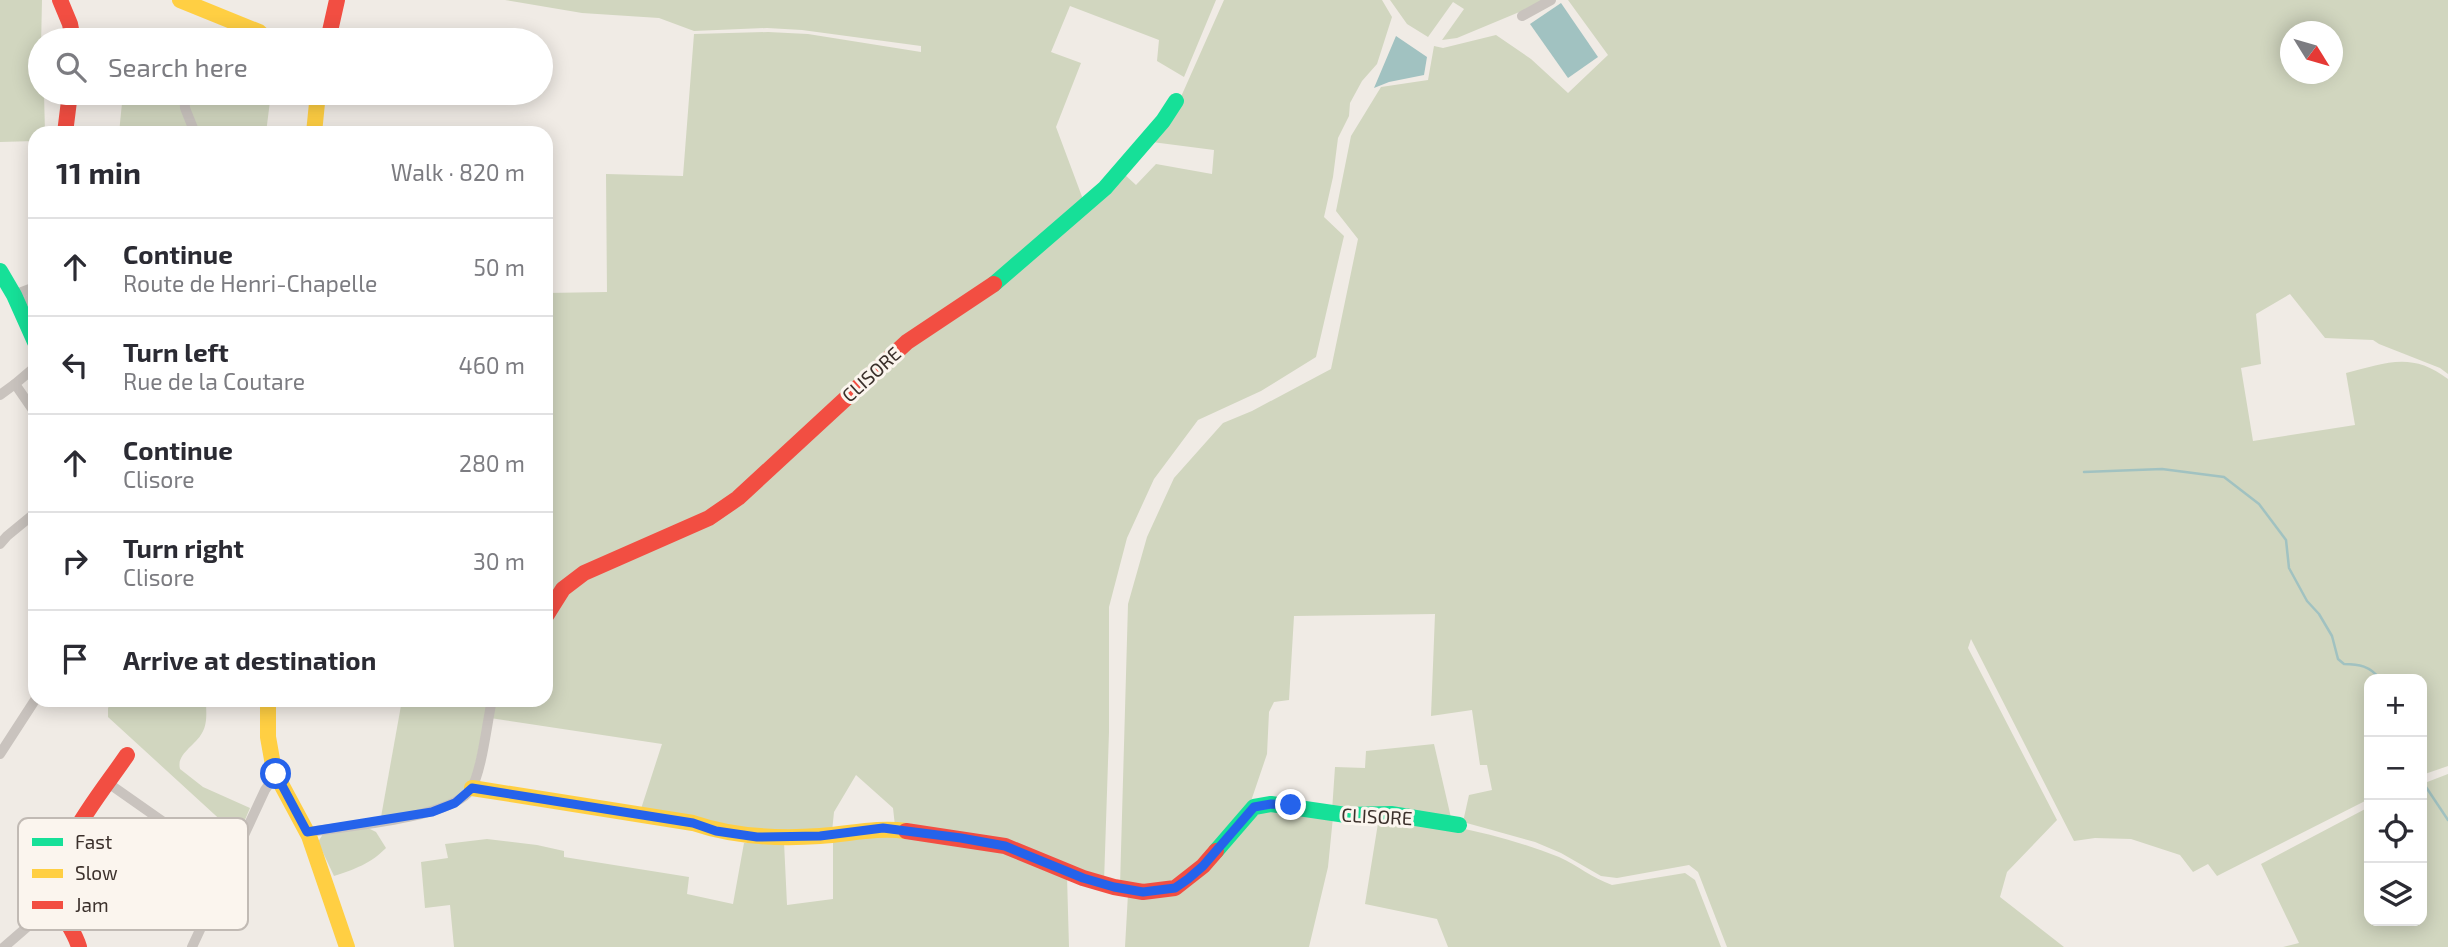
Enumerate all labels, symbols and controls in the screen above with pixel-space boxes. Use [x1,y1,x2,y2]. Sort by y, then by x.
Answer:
north arrow [2280,21,2343,84]
search box [28,28,553,105]
icon: search [52,48,90,86]
text: Search here [108,51,248,82]
text: 11 min [56,154,141,190]
text: Walk · 820 m [391,158,525,186]
text: Continue [123,238,233,269]
icon: ahead [56,248,94,286]
text: 50 m [474,253,525,281]
text: Route de Henri-Chapelle [123,269,377,297]
text: Turn left [123,336,229,367]
street label: CLISORE [837,342,905,406]
icon: left [56,346,94,384]
text: 460 m [459,351,525,379]
text: Rue de la Coutare [123,367,305,395]
text: Continue [123,434,233,465]
icon: ahead [56,444,94,482]
text: 280 m [459,449,525,477]
text: Clisore [123,465,195,493]
text: Turn right [123,532,244,563]
icon: right [56,542,94,580]
text: 30 m [473,547,525,575]
text: Clisore [123,563,195,591]
icon: arrive [56,640,94,678]
text: Arrive at destination [123,644,376,675]
map controls [2364,674,2427,926]
button: + [2364,674,2427,737]
button: − [2364,737,2427,800]
route start [260,758,291,789]
route end [1275,789,1306,820]
button: locate [2364,800,2427,863]
street label: CLISORE [1341,803,1413,829]
legend [18,818,248,930]
text: Fast [75,830,112,853]
text: Slow [75,861,118,884]
button: layers [2364,863,2427,926]
text: Jam [75,893,109,916]

